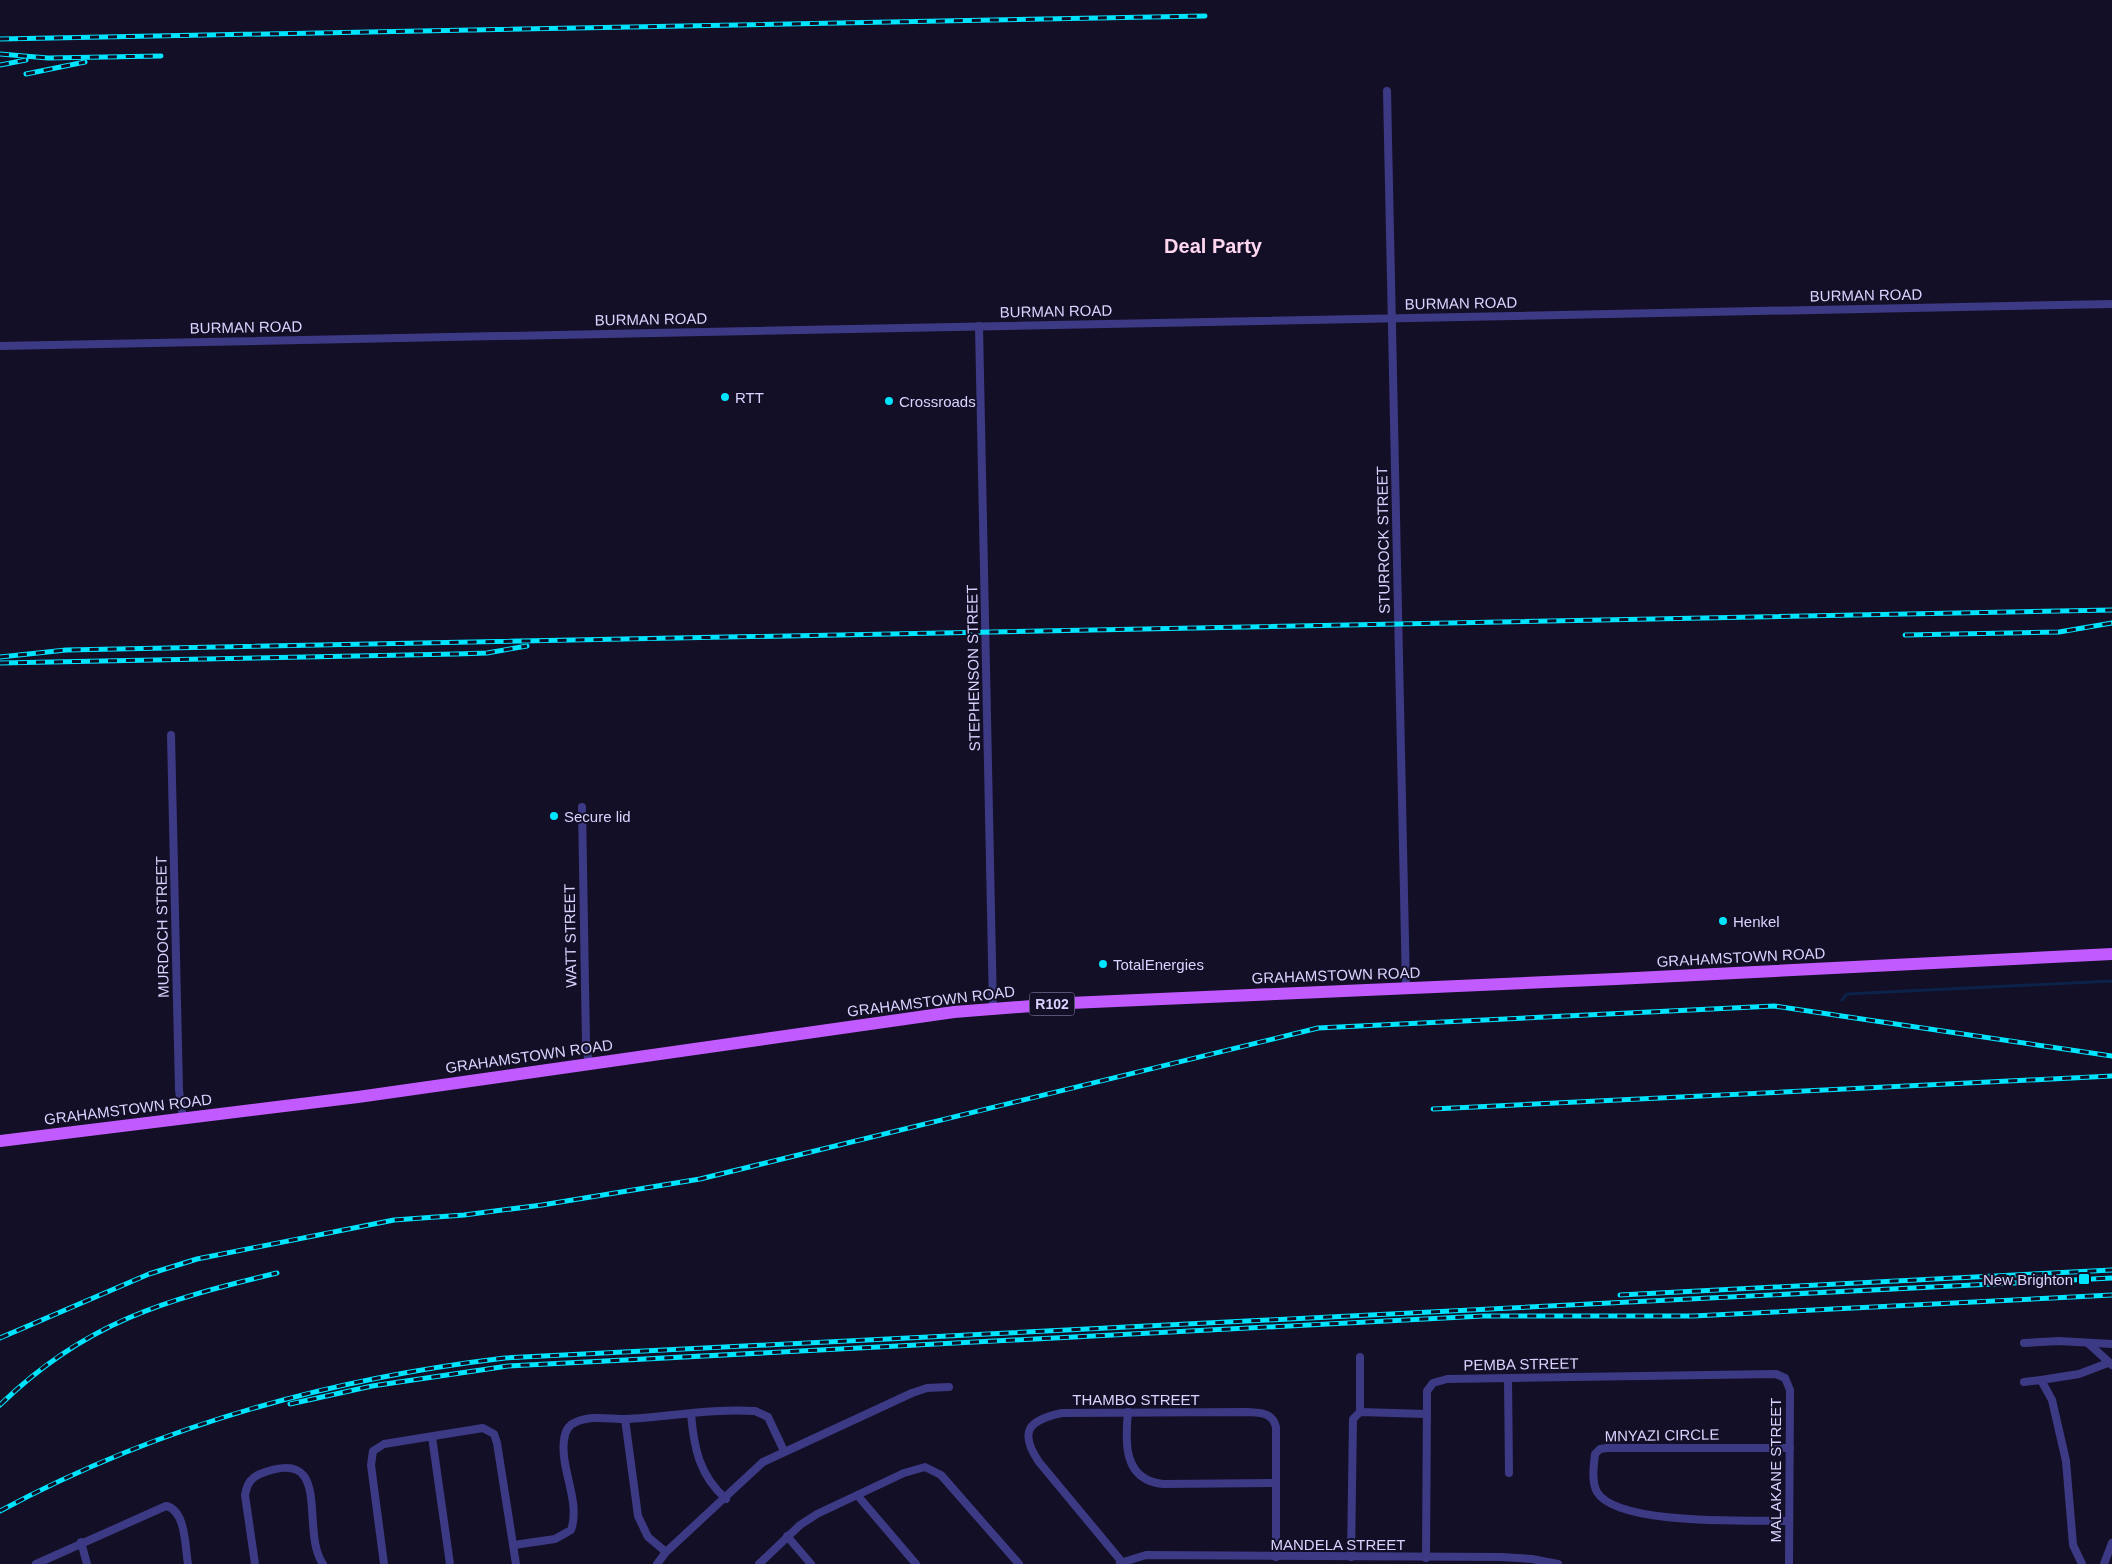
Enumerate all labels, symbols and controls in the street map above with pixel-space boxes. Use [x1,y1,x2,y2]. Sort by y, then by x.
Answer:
district label: Deal Party [1164,235,1263,257]
street label: BURMAN ROAD [1810,286,1923,304]
street label: BURMAN ROAD [1405,294,1518,312]
street label: BURMAN ROAD [1000,302,1113,320]
street label: BURMAN ROAD [595,310,708,328]
street label: BURMAN ROAD [190,318,303,336]
place label: RTT [735,389,764,406]
marker: RTT [719,391,731,403]
place label: Crossroads [899,393,976,410]
marker: Crossroads [883,395,895,407]
street label: STURROCK STREET [1373,466,1393,614]
street label: STEPHENSON STREET [963,585,983,751]
place label: Secure lid [564,808,631,825]
marker: Secure lid [548,810,560,822]
street label: MURDOCH STREET [152,856,172,998]
street label: WATT STREET [561,884,579,988]
place label: Henkel [1733,913,1780,930]
marker: Henkel [1717,915,1729,927]
street label: GRAHAMSTOWN ROAD [1656,944,1826,970]
place label: TotalEnergies [1113,956,1204,973]
marker: TotalEnergies [1097,958,1109,970]
street label: GRAHAMSTOWN ROAD [1251,964,1421,986]
street label: GRAHAMSTOWN ROAD [846,982,1016,1020]
road number: R102 [1030,992,1074,1016]
street label: GRAHAMSTOWN ROAD [444,1036,614,1076]
street label: GRAHAMSTOWN ROAD [43,1090,213,1128]
place label: New Brighton [1983,1271,2073,1288]
marker: New Brighton [2077,1272,2091,1286]
street label: PEMBA STREET [1463,1354,1579,1374]
street label: THAMBO STREET [1072,1391,1200,1408]
street label: MALAKANE STREET [1767,1397,1784,1543]
street label: MNYAZI CIRCLE [1604,1426,1720,1444]
street label: MANDELA STREET [1270,1536,1406,1553]

